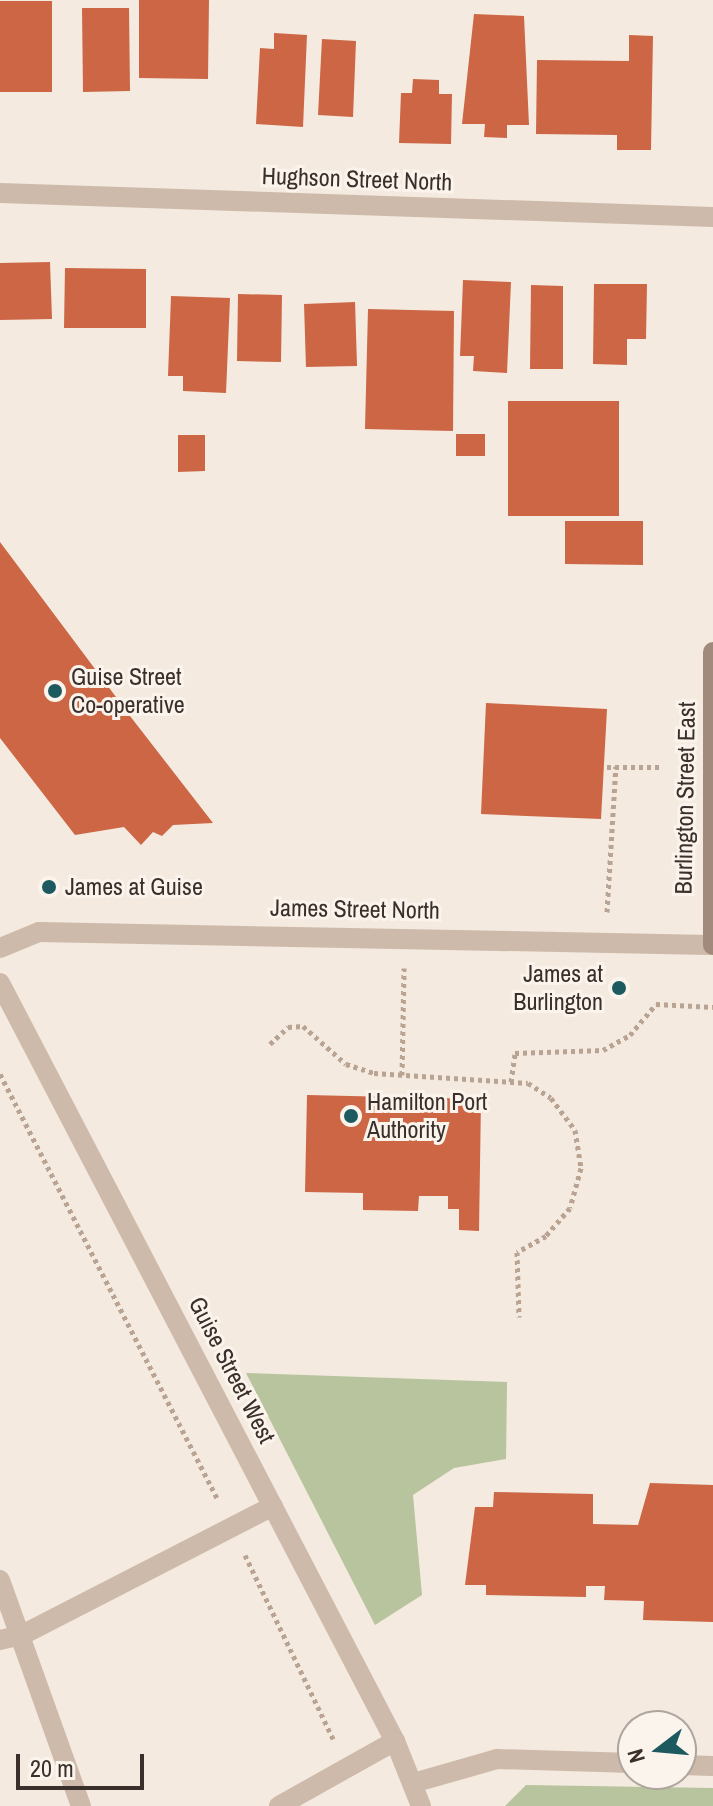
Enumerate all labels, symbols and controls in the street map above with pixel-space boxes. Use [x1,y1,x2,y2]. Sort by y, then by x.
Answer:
street label: Hughson Street North [261,161,453,197]
place label: Guise Street Co-operative [71,663,185,719]
marker: Guise Street Co-operative [46,682,64,700]
street label: Burlington Street East [669,701,701,895]
place label: James at Guise [65,873,203,901]
marker: James at Guise [40,878,58,896]
street label: James Street North [270,893,440,925]
place label: James at Burlington [513,960,603,1016]
marker: James at Burlington [610,979,628,997]
place label: Hamilton Port Authority [367,1088,487,1144]
marker: Hamilton Port Authority [342,1107,360,1125]
street label: Guise Street West [183,1292,281,1448]
north arrow [617,1710,697,1790]
scale bar [20,1738,148,1788]
text: N [620,1746,652,1766]
text: 20 m [30,1752,74,1784]

